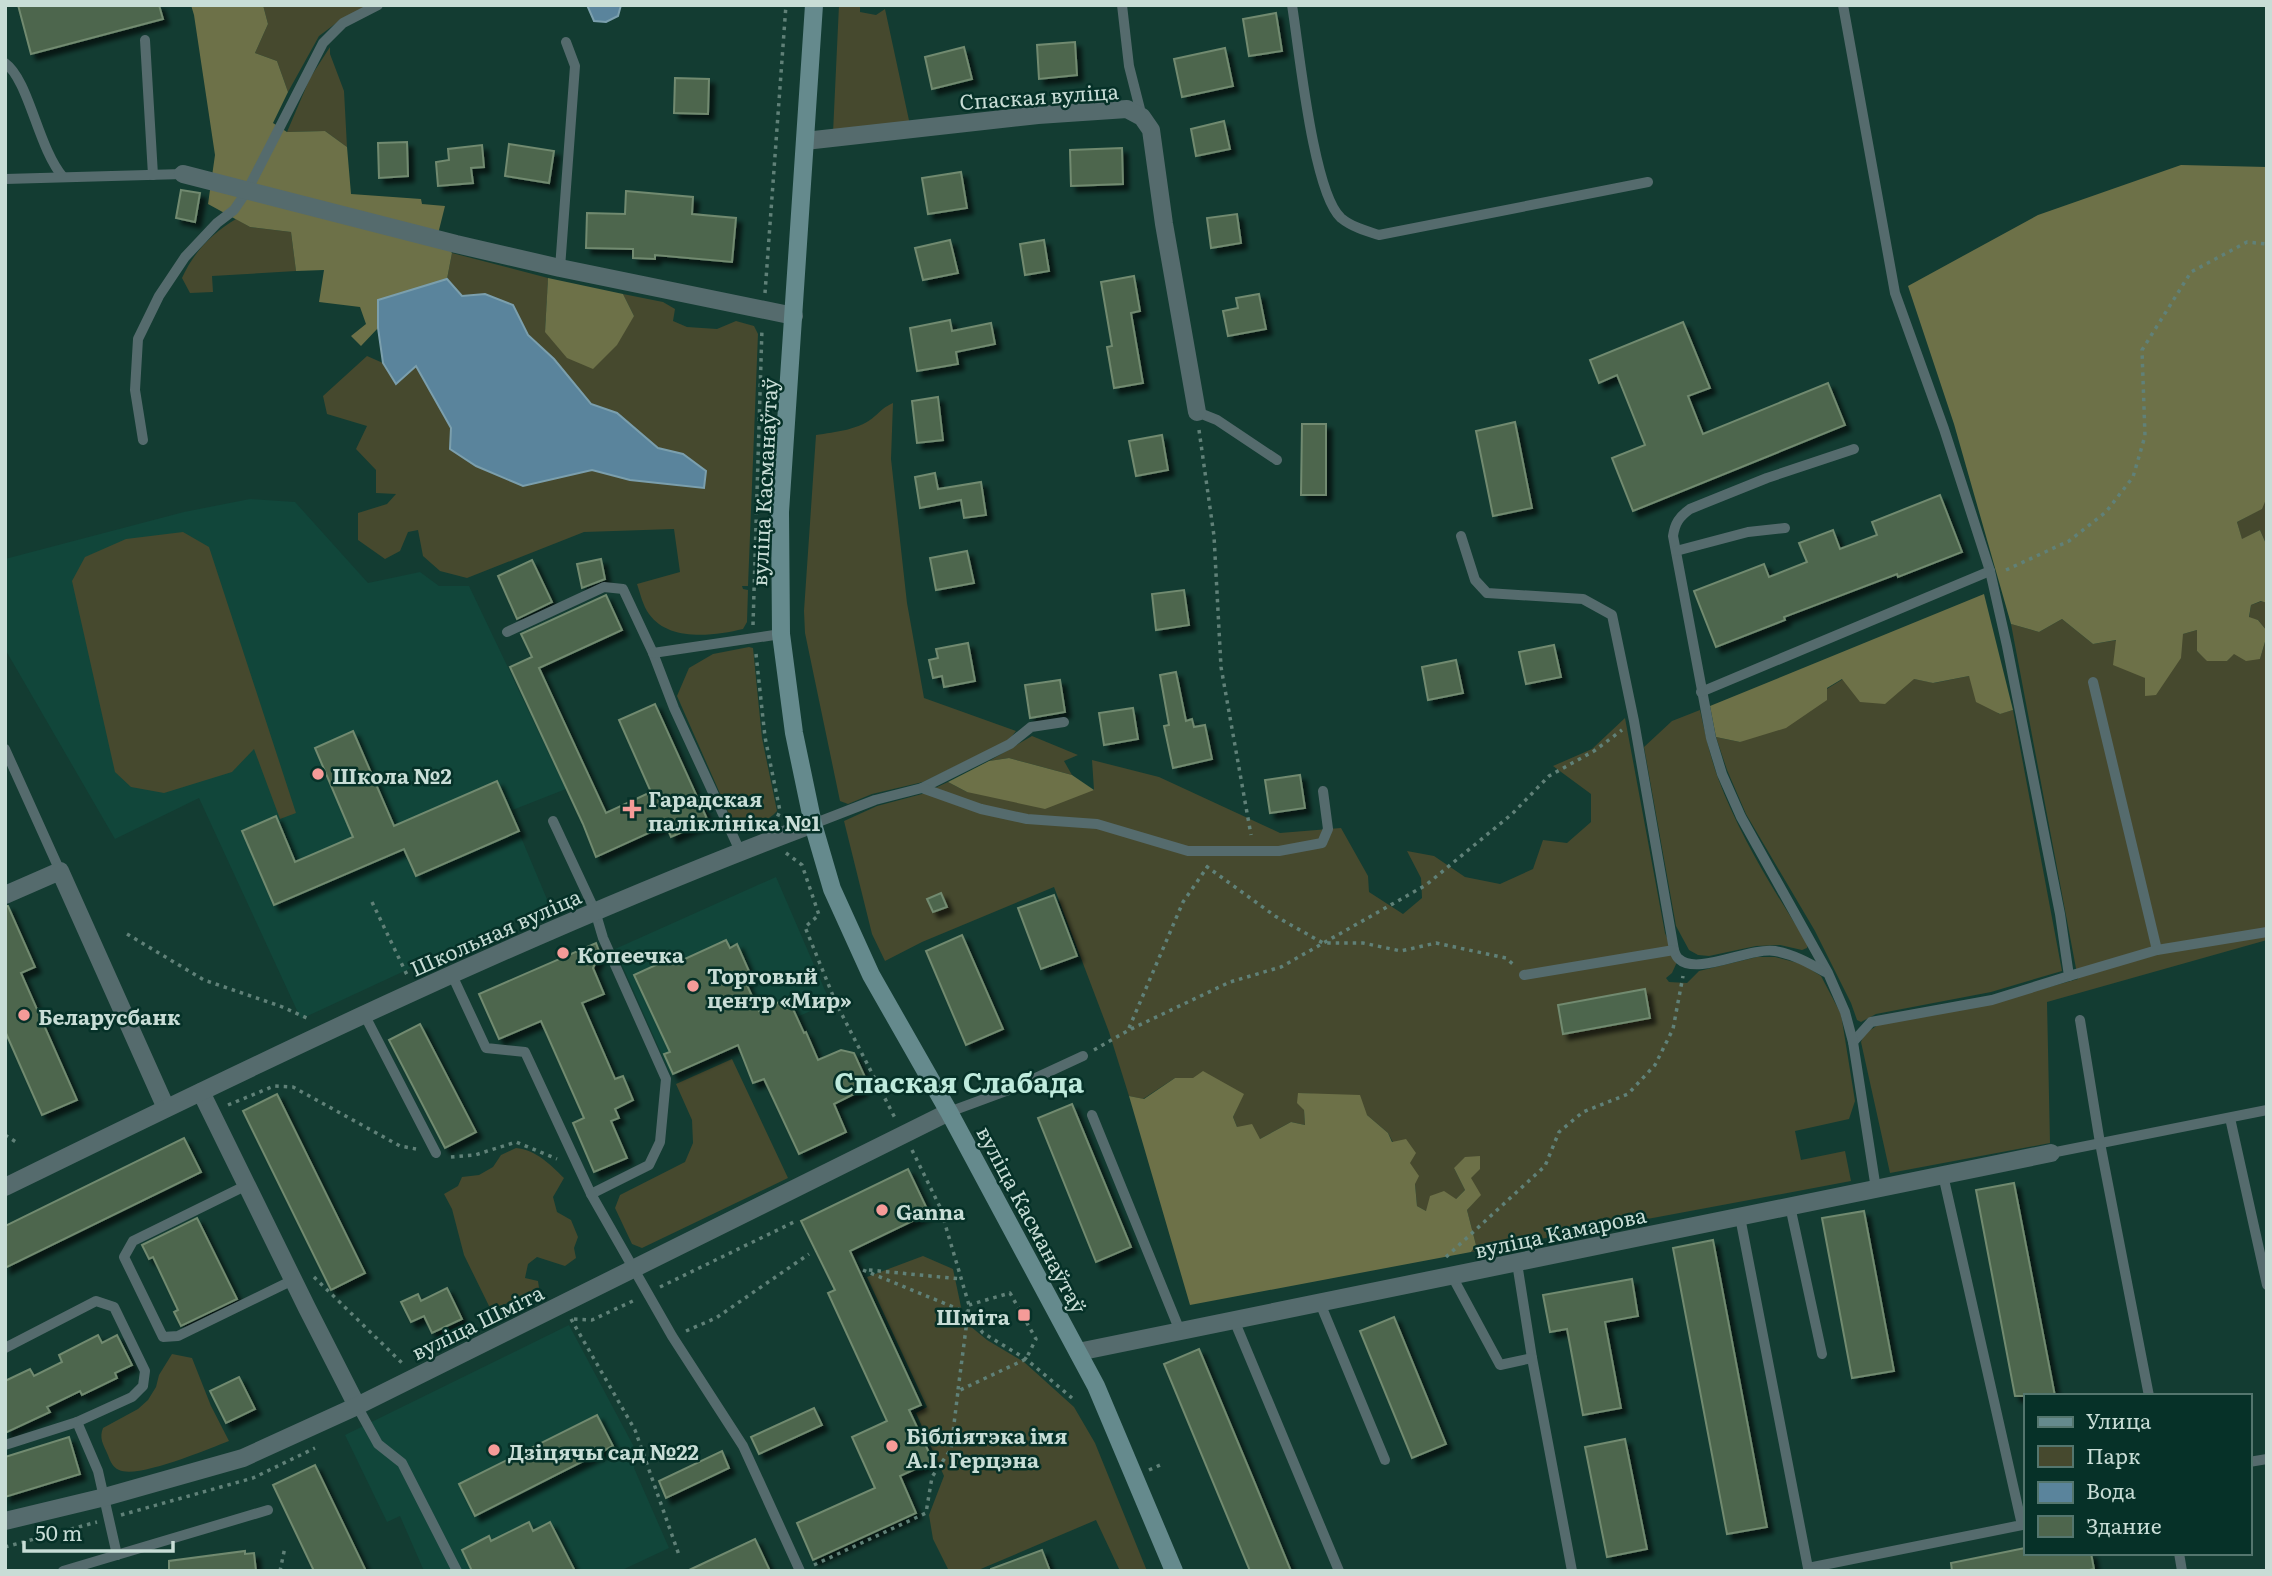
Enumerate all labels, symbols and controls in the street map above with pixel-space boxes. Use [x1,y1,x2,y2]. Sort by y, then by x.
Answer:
street label: Спаская вуліца [958,74,1121,116]
street label: вуліца Касманаўтаў [742,376,784,587]
place label: Школа №2 [332,759,452,790]
marker: Школа №2 [310,766,326,782]
place label: Гарадская паліклініка №1 [648,782,820,837]
marker: Гарадская паліклініка №1 [622,799,642,819]
street label: Школьная вуліца [404,879,586,983]
place label: Копеечка [577,938,685,969]
marker: Копеечка [555,945,571,961]
place label: Торговый центр «Мир» [707,959,852,1014]
marker: Торговый центр «Мир» [685,978,701,994]
place label: Беларусбанк [38,1000,181,1031]
marker: Беларусбанк [16,1007,32,1023]
district label: Спаская Слабада [834,1060,1085,1102]
street label: вуліца Касманаўтаў [970,1120,1096,1319]
place label: Ganna [896,1195,966,1226]
street label: вуліца Камарова [1471,1198,1649,1264]
marker: Ganna [874,1202,890,1218]
street label: вуліца Шміта [406,1275,549,1366]
place label: Шміта [936,1300,1011,1331]
marker: Шміта [1016,1307,1032,1323]
legend [2024,1394,2251,1555]
text: Улица [2086,1404,2152,1435]
place label: Бібліятэка імя А.І. Герцэна [906,1419,1067,1474]
place label: Дзіцячы сад №22 [508,1435,699,1466]
marker: Бібліятэка імя А.І. Герцэна [884,1438,900,1454]
text: Парк [2086,1439,2141,1470]
marker: Дзіцячы сад №22 [486,1442,502,1458]
text: Вода [2086,1474,2137,1505]
text: Здание [2086,1509,2162,1540]
scale bar [24,1510,173,1554]
text: 50 m [35,1516,82,1547]

